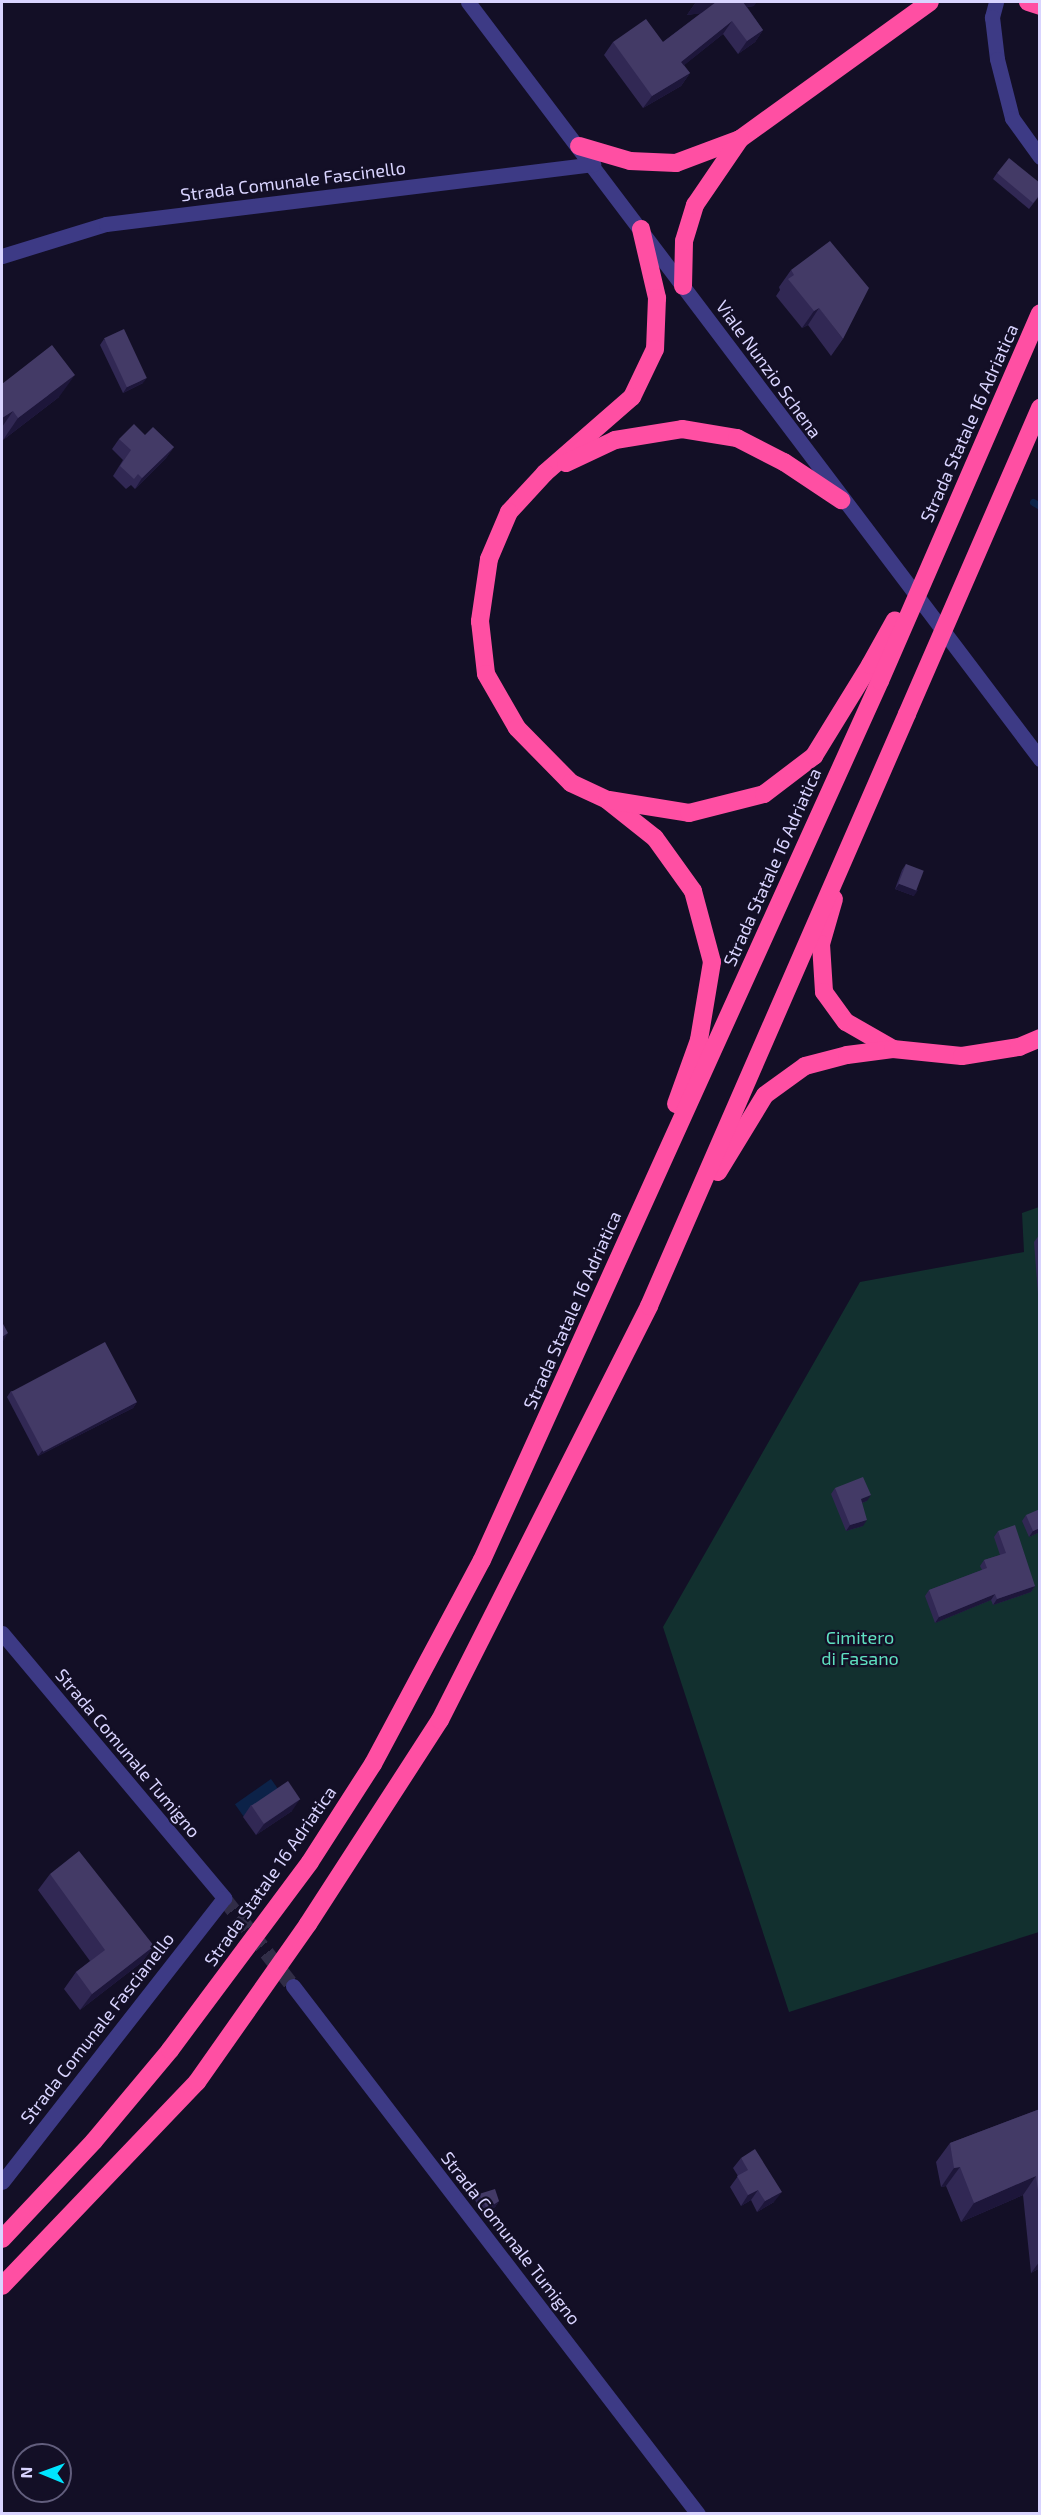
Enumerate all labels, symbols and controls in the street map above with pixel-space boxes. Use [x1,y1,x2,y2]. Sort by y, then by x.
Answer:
street label: Strada Comunale Fascinello [179,156,407,206]
street label: Viale Nunzio Schena [712,296,826,442]
street label: Strada Statale 16 Adriatica [915,320,1023,526]
street label: Strada Statale 16 Adriatica [718,764,826,970]
street label: Strada Statale 16 Adriatica [518,1207,626,1413]
park label: Cimitero di Fasano [821,1627,899,1670]
street label: Strada Comunale Tumigno [51,1664,205,1842]
street label: Strada Statale 16 Adriatica [199,1782,341,1970]
street label: Strada Comunale Fascianello [16,1928,178,2128]
street label: Strada Comunale Tumigno [437,2147,585,2329]
north arrow [12,2443,72,2503]
text: N [16,2467,35,2479]

